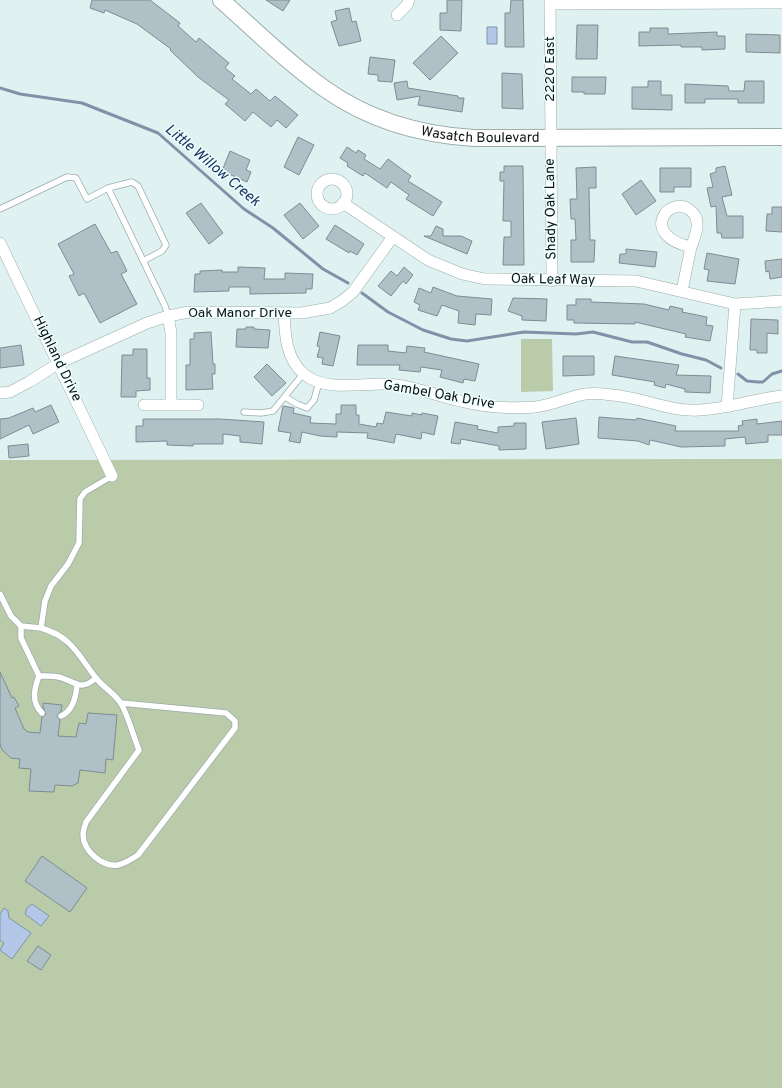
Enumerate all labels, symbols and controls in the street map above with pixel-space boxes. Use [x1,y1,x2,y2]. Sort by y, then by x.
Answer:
street label: 2220 East [542,36,559,102]
water label: Little Willow Creek [160,121,264,212]
street label: Wasatch Boulevard [419,122,540,147]
street label: Shady Oak Lane [542,158,560,260]
street label: Oak Leaf Way [511,271,595,289]
street label: Oak Manor Drive [188,305,292,322]
street label: Highland Drive [29,314,85,404]
street label: Gambel Oak Drive [382,377,496,413]

